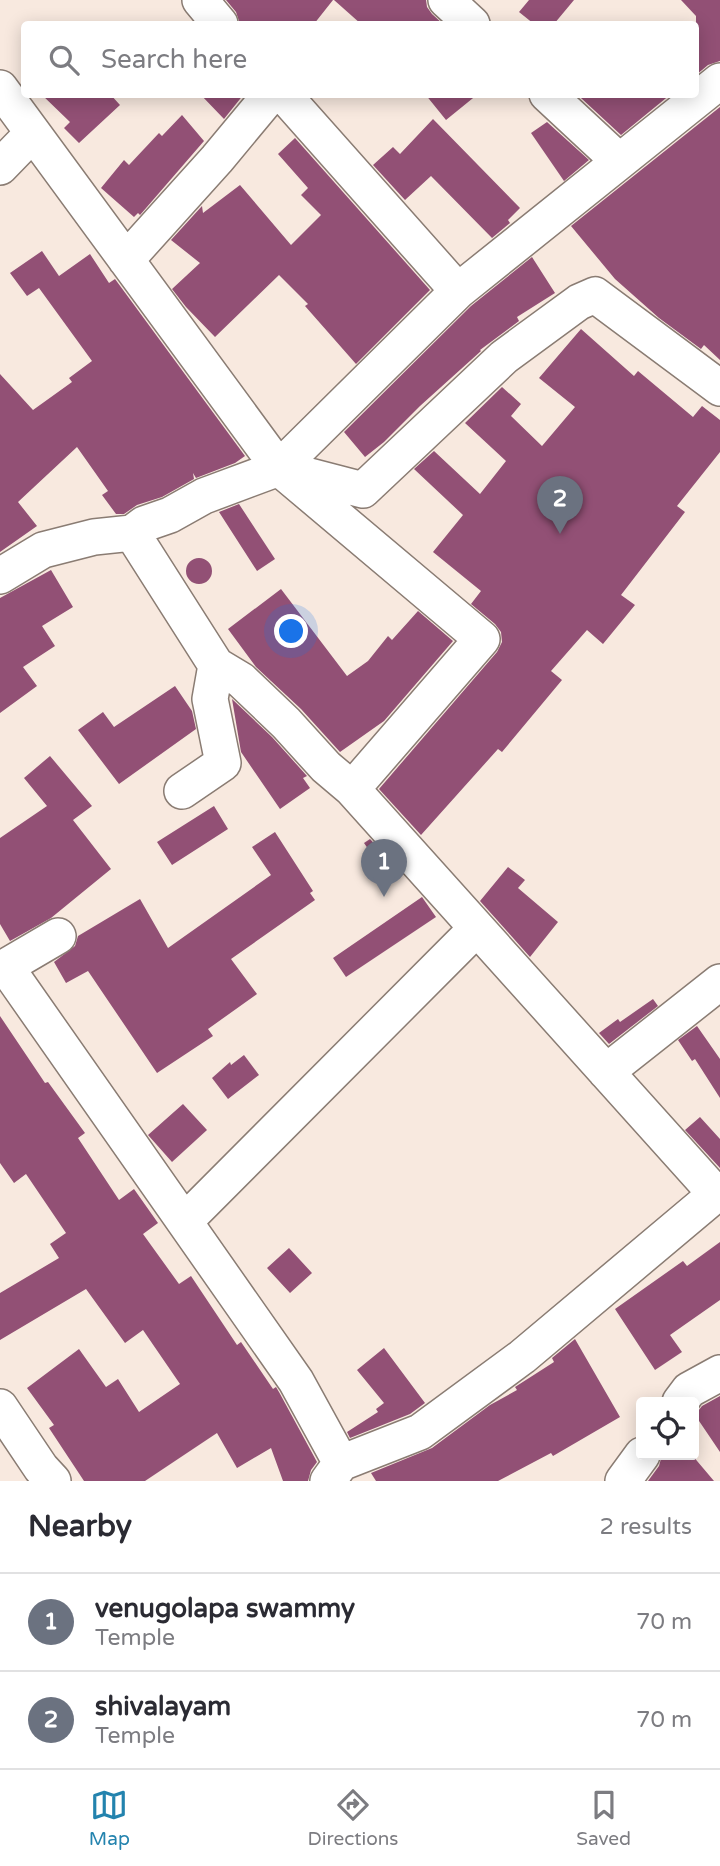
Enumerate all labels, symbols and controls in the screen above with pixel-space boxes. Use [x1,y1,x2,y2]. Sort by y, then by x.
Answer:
search box [21,21,699,98]
icon: search [45,41,83,79]
text: Search here [101,44,247,75]
pin: 2 [537,476,583,534]
your location [274,614,308,648]
pin: 1 [361,839,407,897]
map controls [636,1397,699,1460]
button: locate [636,1397,699,1460]
text: Nearby [28,1508,132,1545]
text: 2 results [599,1513,692,1541]
text: venugolapa swammy [95,1593,355,1624]
text: 1 [44,1608,58,1636]
text: 70 m [636,1608,692,1636]
text: Temple [95,1624,175,1652]
text: shivalayam [95,1691,231,1722]
text: 2 [44,1706,58,1734]
text: 70 m [636,1706,692,1734]
text: Temple [95,1722,175,1750]
tab: Map [89,1786,130,1850]
tab: Directions [308,1786,399,1850]
tab: Saved [576,1786,631,1850]

